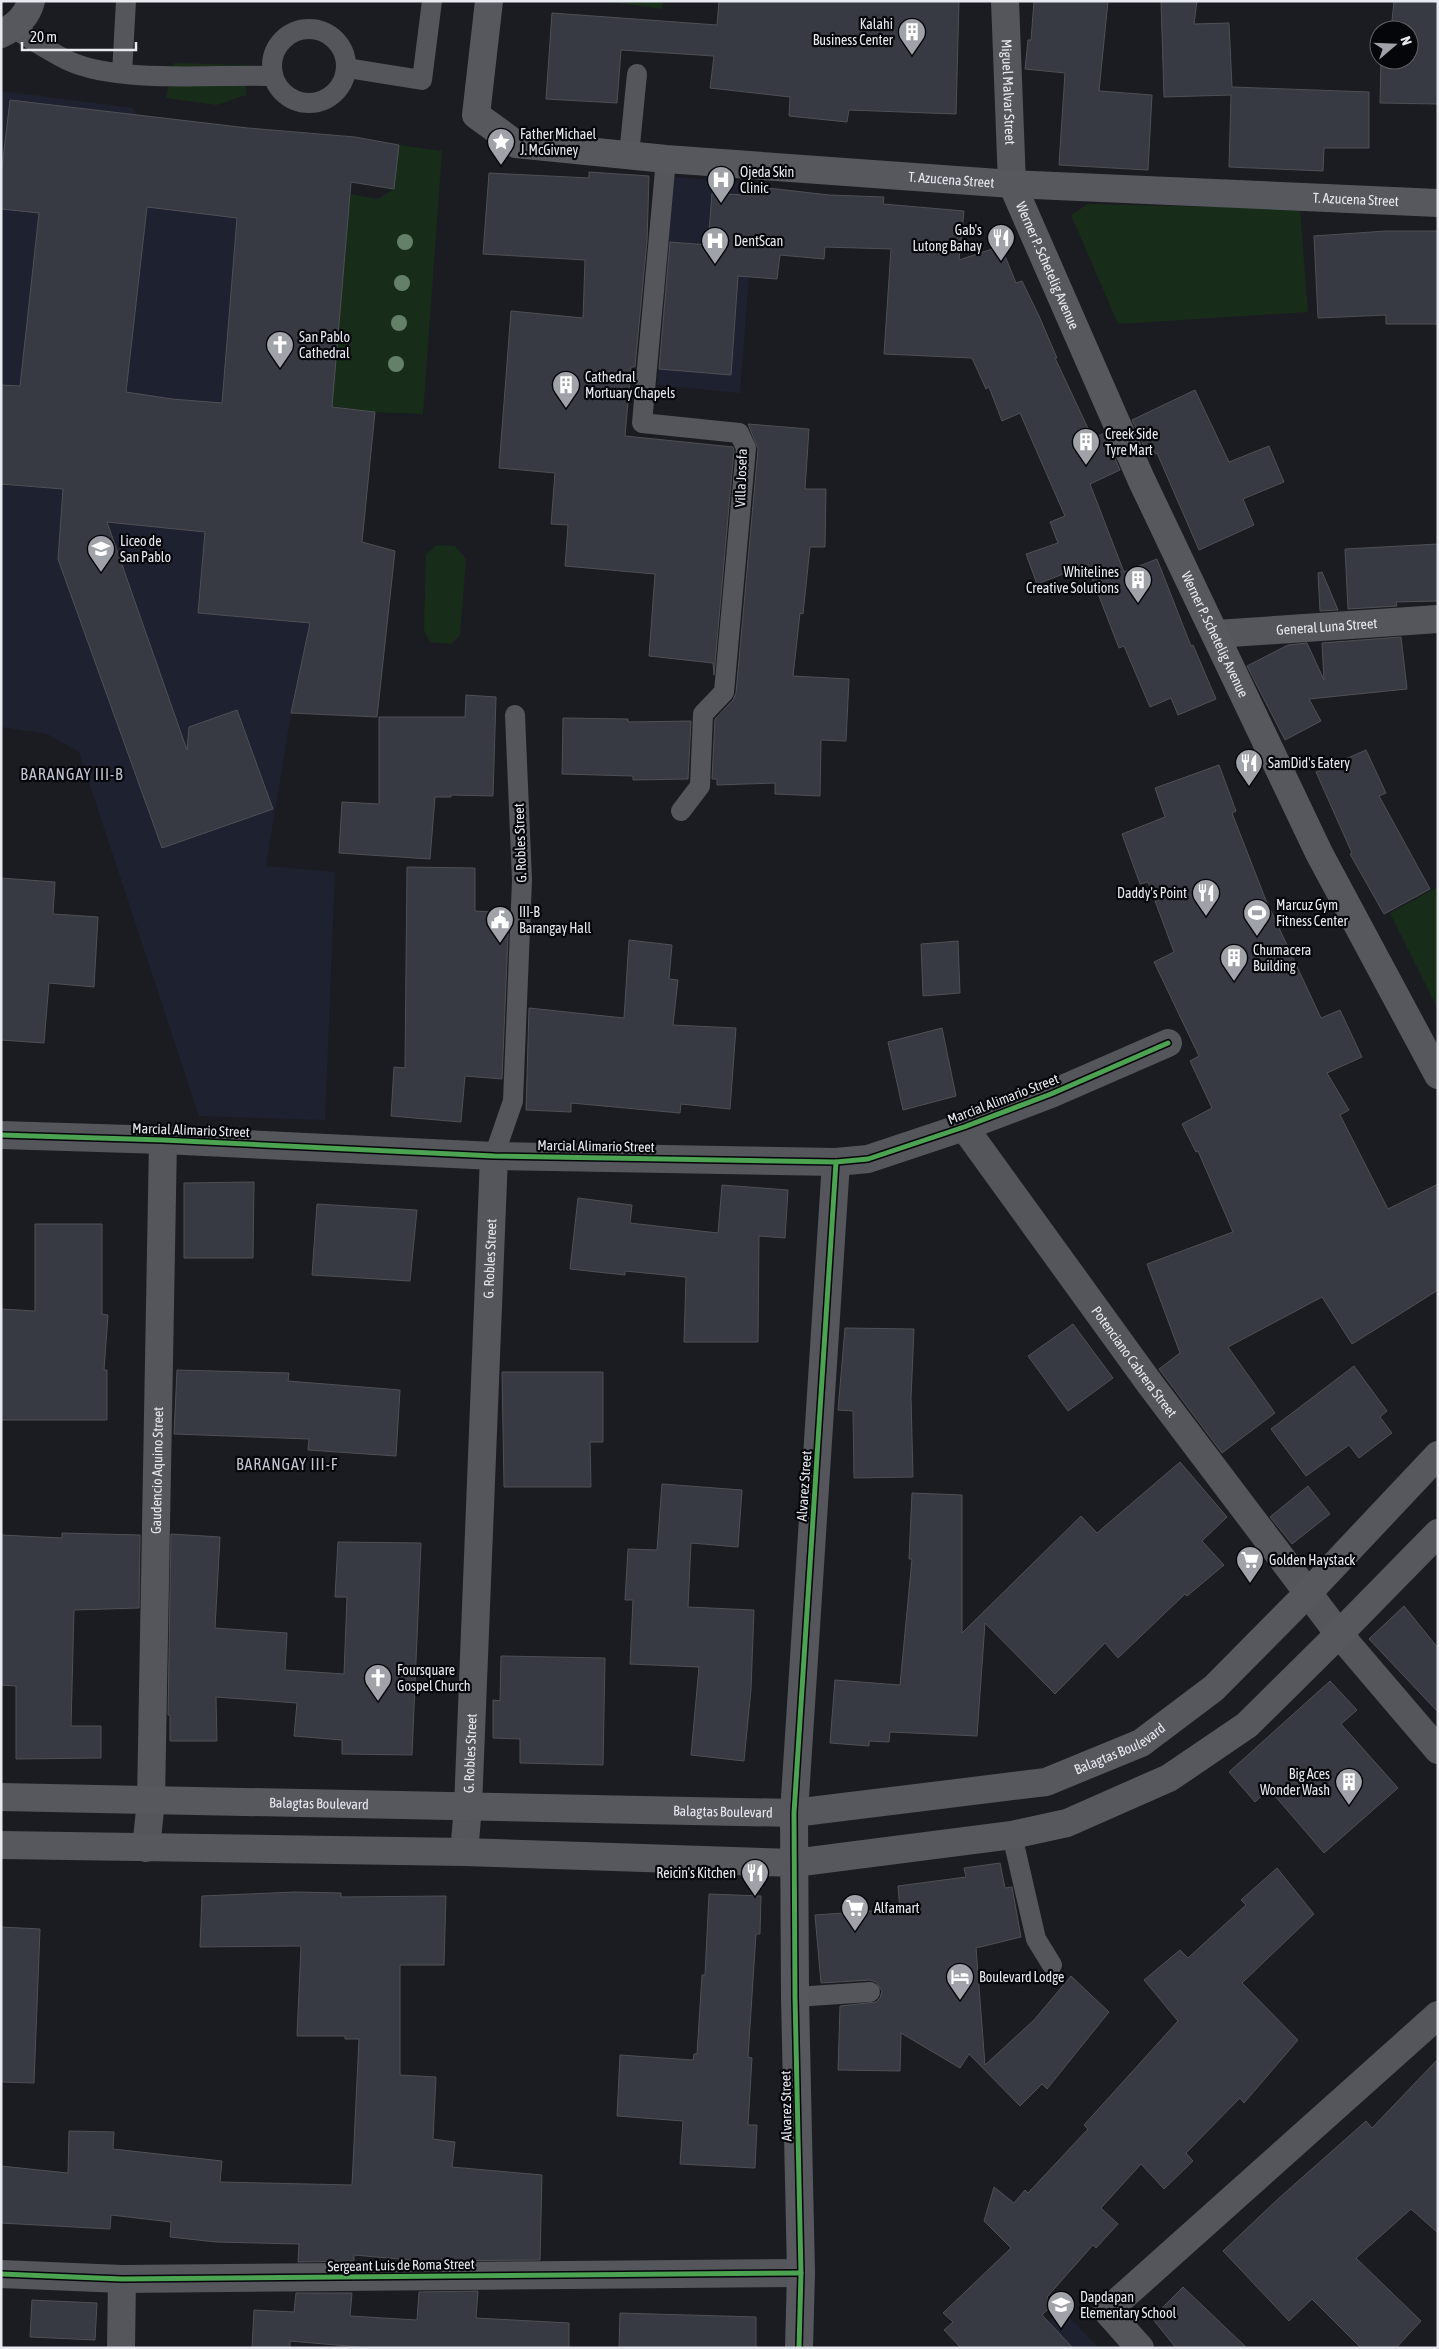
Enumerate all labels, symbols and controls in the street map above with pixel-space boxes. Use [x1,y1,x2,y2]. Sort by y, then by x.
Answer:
place label: Kalahi Business Center [813,16,894,48]
building icon: Kalahi Business Center [897,17,927,56]
scale bar [22,20,136,52]
north arrow [1369,20,1419,70]
text: 20 m [30,28,57,45]
text: N [1397,34,1415,47]
street label: Miguel Malvar Street [998,39,1018,145]
place label: Father Michael J. McGivney [520,126,597,158]
place icon: Father Michael J. McGivney [486,127,516,166]
place label: Ojeda Skin Clinic [740,164,794,196]
hospital icon: Ojeda Skin Clinic [706,165,736,204]
street label: T. Azucena Street [908,169,995,191]
street label: T. Azucena Street [1312,189,1399,209]
street label: Werner P. Schetelig Avenue [1013,199,1083,332]
place label: Gab's Lutong Bahay [912,222,982,254]
restaurant icon: Gab's Lutong Bahay [986,223,1016,262]
hospital icon: DentScan [700,226,730,265]
place label: DentScan [734,233,783,249]
place label: San Pablo Cathedral [299,329,350,361]
church icon: San Pablo Cathedral [265,330,295,369]
place label: Cathedral Mortuary Chapels [585,369,675,401]
building icon: Cathedral Mortuary Chapels [551,370,581,409]
place label: Creek Side Tyre Mart [1105,426,1158,458]
building icon: Creek Side Tyre Mart [1071,427,1101,466]
street label: Villa Josefa [732,448,750,508]
place label: Liceo de San Pablo [120,533,171,565]
school or university icon: Liceo de San Pablo [86,534,116,573]
place label: Whitelines Creative Solutions [1026,564,1119,596]
building icon: Whitelines Creative Solutions [1123,565,1153,604]
street label: Werner P. Schetelig Avenue [1178,569,1252,700]
street label: General Luna Street [1276,615,1378,638]
restaurant icon: SamDid's Eatery [1234,748,1264,787]
place label: SamDid's Eatery [1268,755,1350,771]
district label: BARANGAY III-B [20,765,124,783]
street label: G. Robles Street [511,803,529,883]
restaurant icon: Daddy's Point [1191,878,1221,917]
place label: Daddy's Point [1117,885,1187,901]
place label: Marcuz Gym Fitness Center [1276,897,1349,929]
sports icon: Marcuz Gym Fitness Center [1242,898,1272,937]
place label: III-B Barangay Hall [519,904,592,936]
public building icon: III-B Barangay Hall [485,905,515,944]
place label: Chumacera Building [1253,942,1311,974]
building icon: Chumacera Building [1219,943,1249,982]
street label: Marcial Alimario Street [945,1070,1061,1128]
street label: Marcial Alimario Street [132,1120,250,1140]
street label: Marcial Alimario Street [537,1137,655,1155]
street label: G. Robles Street [480,1218,499,1299]
street label: Potenciano Cabrera Street [1088,1303,1180,1420]
street label: Gaudencio Aquino Street [148,1407,166,1534]
street label: Alvarez Street [794,1450,814,1522]
district label: BARANGAY III-F [236,1455,338,1473]
supermarket icon: Golden Haystack [1235,1545,1265,1584]
place label: Golden Haystack [1269,1552,1356,1568]
place label: Foursquare Gospel Church [397,1662,471,1694]
church icon: Foursquare Gospel Church [363,1663,393,1702]
street label: G. Robles Street [461,1713,480,1793]
street label: Balagtas Boulevard [1072,1720,1168,1778]
place label: Big Aces Wonder Wash [1260,1766,1330,1798]
building icon: Big Aces Wonder Wash [1334,1767,1364,1806]
street label: Balagtas Boulevard [269,1794,369,1812]
street label: Balagtas Boulevard [673,1803,773,1821]
restaurant icon: Reicin's Kitchen [740,1858,770,1897]
place label: Reicin's Kitchen [656,1865,736,1881]
supermarket icon: Alfamart [840,1893,870,1932]
place label: Alfamart [874,1900,920,1916]
hotel icon: Boulevard Lodge [945,1962,975,2001]
place label: Boulevard Lodge [979,1969,1064,1985]
street label: Alvarez Street [777,2070,795,2142]
street label: Sergeant Luis de Roma Street [327,2256,475,2274]
place label: Dapdapan Elementary School [1080,2289,1176,2321]
school or university icon: Dapdapan Elementary School [1046,2290,1076,2329]

